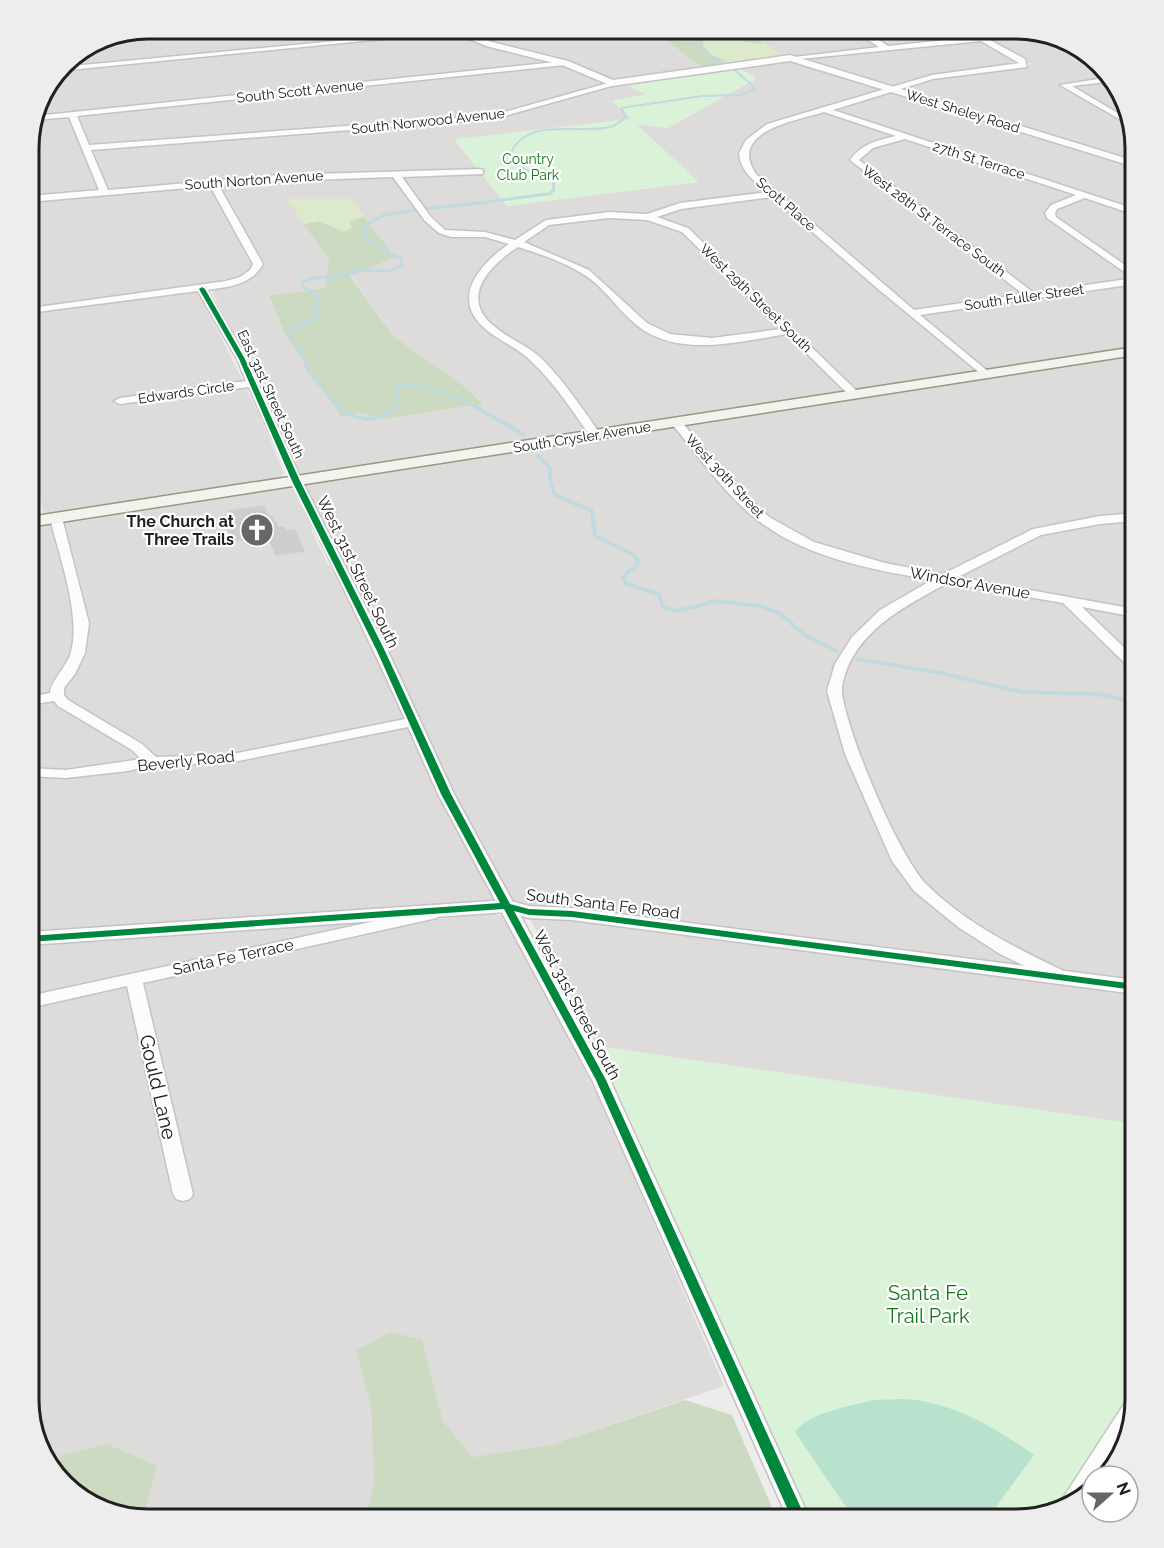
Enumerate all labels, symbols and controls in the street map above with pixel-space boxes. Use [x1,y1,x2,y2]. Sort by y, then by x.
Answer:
street label: South Scott Avenue [236,76,364,106]
street label: West Sheley Road [904,86,1022,136]
street label: South Norwood Avenue [350,105,506,137]
street label: 27th St Terrace [931,138,1027,182]
park label: Country Club Park [497,151,560,183]
street label: West 28th St Terrace South [859,162,1009,280]
street label: South Norton Avenue [184,167,324,193]
street label: Scott Place [753,174,819,234]
street label: West 29th Street South [697,240,815,356]
street label: South Fuller Street [963,281,1085,313]
street label: East 31st Street South [234,327,308,461]
street label: Edwards Circle [137,377,235,407]
street label: South Crysler Avenue [512,418,652,456]
street label: West 30th Street [682,431,768,521]
street label: West 31st Street South [313,493,403,651]
place label: The Church at Three Trails [127,512,234,549]
church icon: The Church at Three Trails [239,512,275,548]
street label: Windsor Avenue [908,563,1032,603]
street label: Beverly Road [136,746,236,776]
street label: South Santa Fe Road [525,885,681,923]
street label: West 31st Street South [529,927,625,1083]
street label: Santa Fe Terrace [171,935,295,979]
street label: Gould Lane [134,1032,182,1142]
park label: Santa Fe Trail Park [886,1281,970,1328]
north arrow [1080,1464,1140,1524]
text: N [1112,1480,1135,1498]

